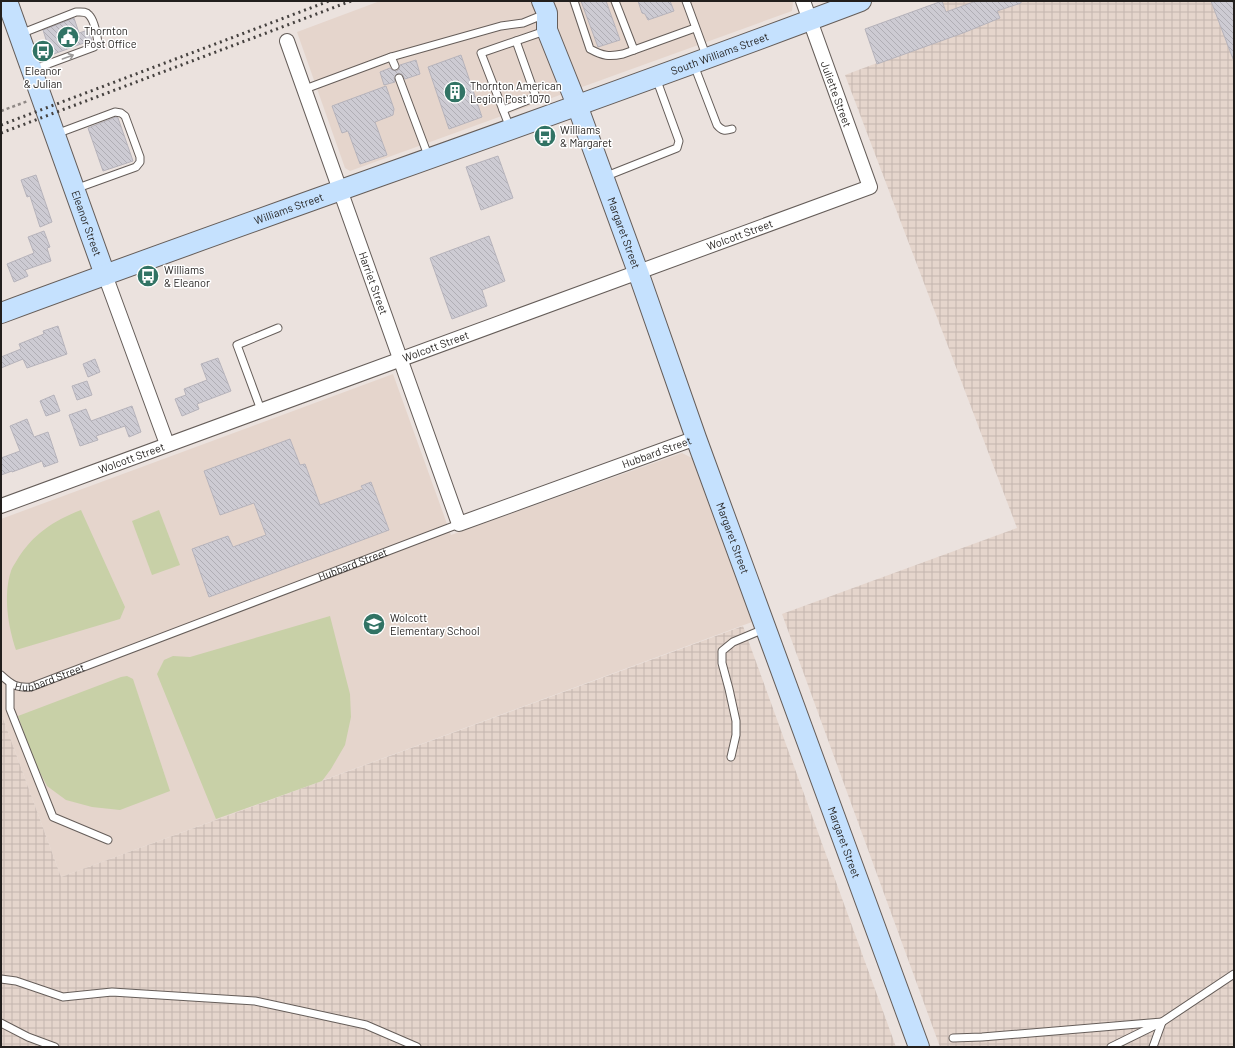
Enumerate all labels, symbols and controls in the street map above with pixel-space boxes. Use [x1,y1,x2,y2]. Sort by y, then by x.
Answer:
public building icon: Thornton Post Office [55,24,81,50]
place label: Thornton Post Office [84,24,137,50]
street label: South Williams Street [669,29,770,77]
bus stop icon: Eleanor & Julian [30,38,56,64]
one-way arrow [62,52,74,60]
street label: Juliette Street [819,59,854,129]
place label: Eleanor & Julian [24,64,62,90]
building icon: Thornton American Legion Post 1070 [442,79,468,105]
place label: Thornton American Legion Post 1070 [470,79,562,105]
bus stop icon: Williams & Margaret [532,123,558,149]
place label: Williams & Margaret [560,123,612,149]
street label: Eleanor Street [69,188,105,258]
street label: Williams Street [252,190,325,227]
street label: Margaret Street [605,195,643,270]
street label: Wolcott Street [705,216,775,252]
street label: Harriet Street [357,250,391,316]
bus stop icon: Williams & Eleanor [135,263,161,289]
place label: Williams & Eleanor [164,263,210,289]
street label: Wolcott Street [401,328,470,364]
street label: Hubbard Street [620,433,693,470]
street label: Wolcott Street [96,440,166,476]
street label: Margaret Street [714,500,752,575]
street label: Hubbard Street [316,545,389,583]
school or university icon: Wolcott Elementary School [361,611,387,637]
place label: Wolcott Elementary School [390,611,480,637]
street label: Hubbard Street [13,660,86,693]
street label: Margaret Street [826,805,864,880]

